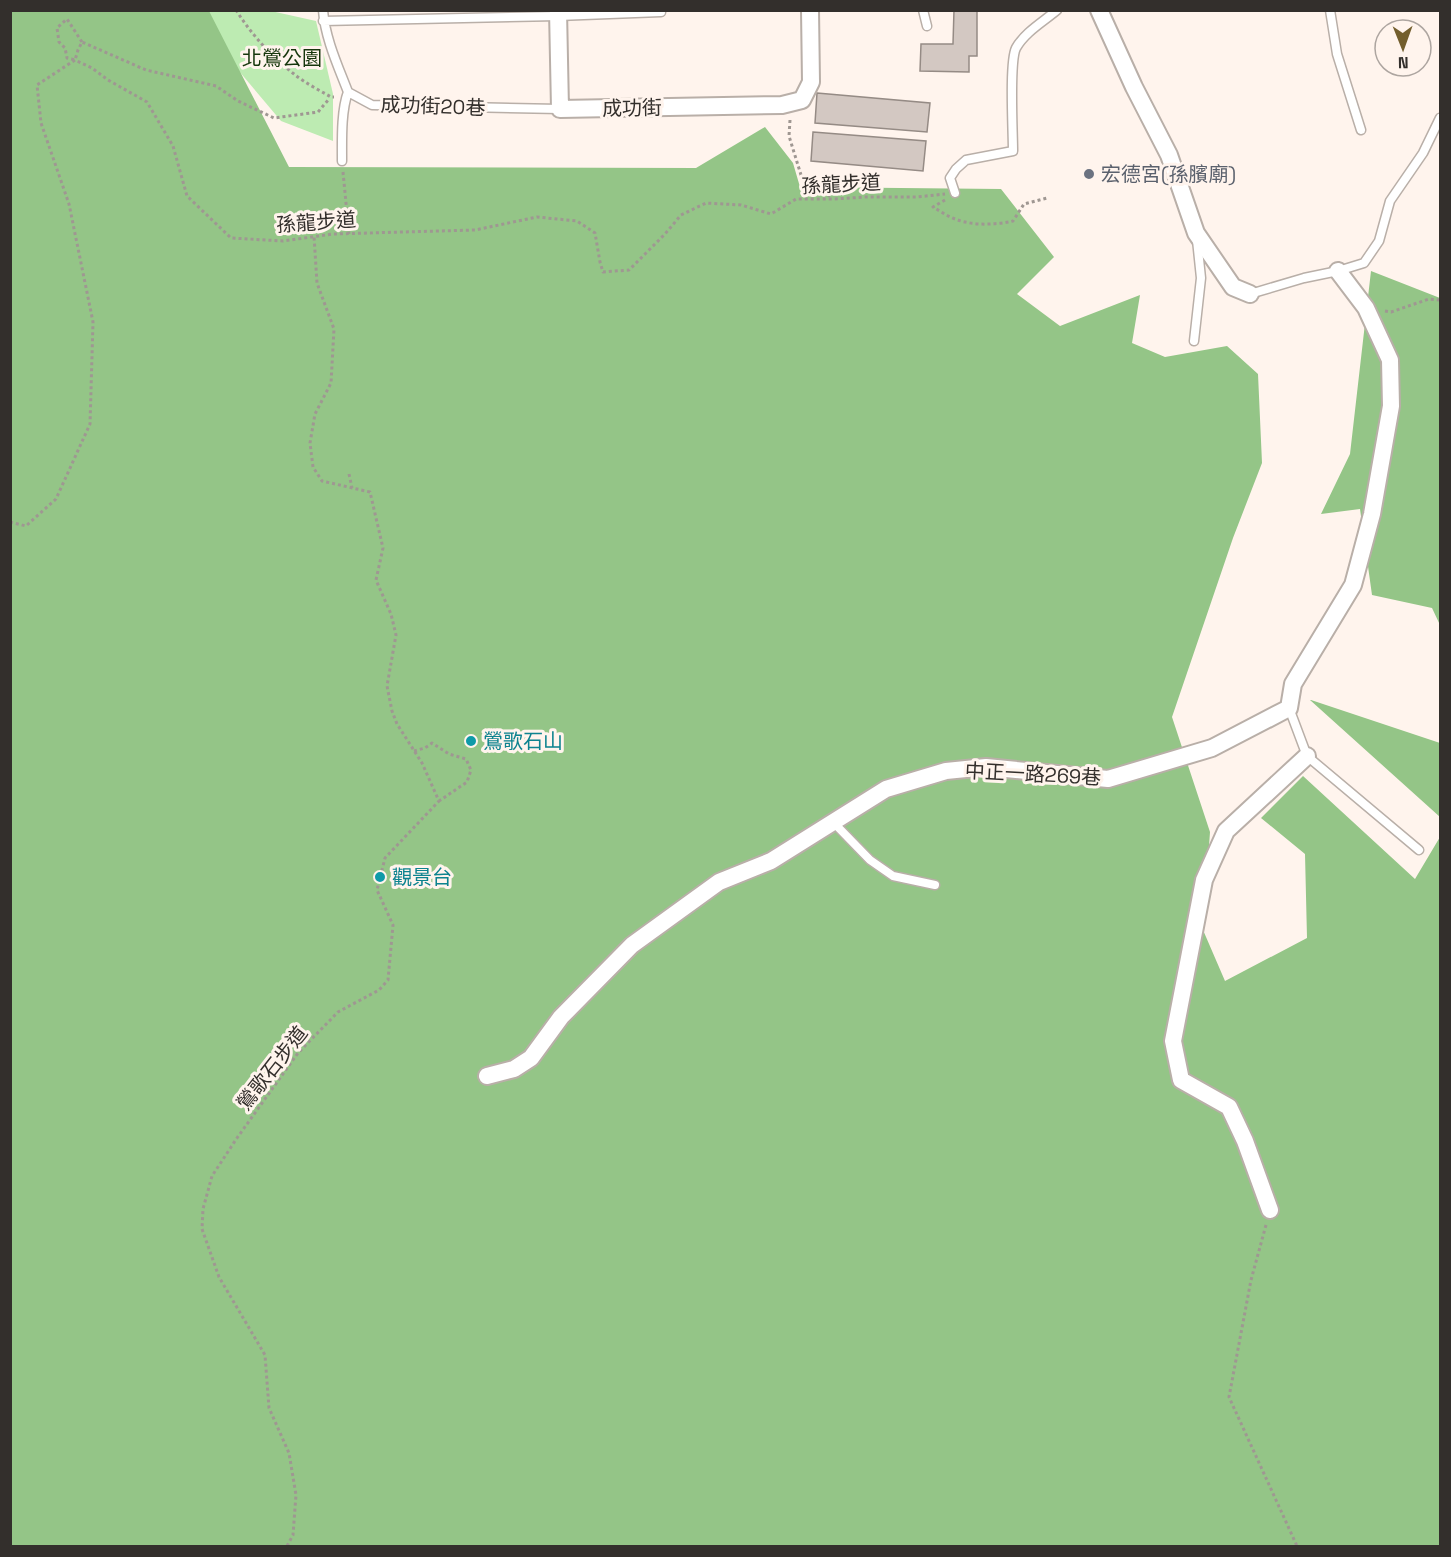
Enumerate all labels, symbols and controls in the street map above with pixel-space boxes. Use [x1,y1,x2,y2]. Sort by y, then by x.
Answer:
north arrow [1373,18,1433,78]
park label: 北鶯公園 [242,45,322,71]
text: N [1398,52,1409,73]
street label: 成功街20巷 [380,91,486,121]
street label: 成功街 [602,94,662,122]
place label: 宏德宮(孫臏廟) [1101,161,1236,187]
marker: 宏德宮(孫臏廟) [1082,167,1096,181]
street label: 孫龍步道 [800,169,882,199]
street label: 孫龍步道 [275,206,357,238]
place label: 鶯歌石山 [483,728,563,754]
marker: 鶯歌石山 [464,734,478,748]
street label: 中正一路269巷 [964,757,1102,791]
place label: 觀景台 [392,864,452,890]
marker: 觀景台 [373,870,387,884]
street label: 鶯歌石步道 [231,1021,313,1115]

